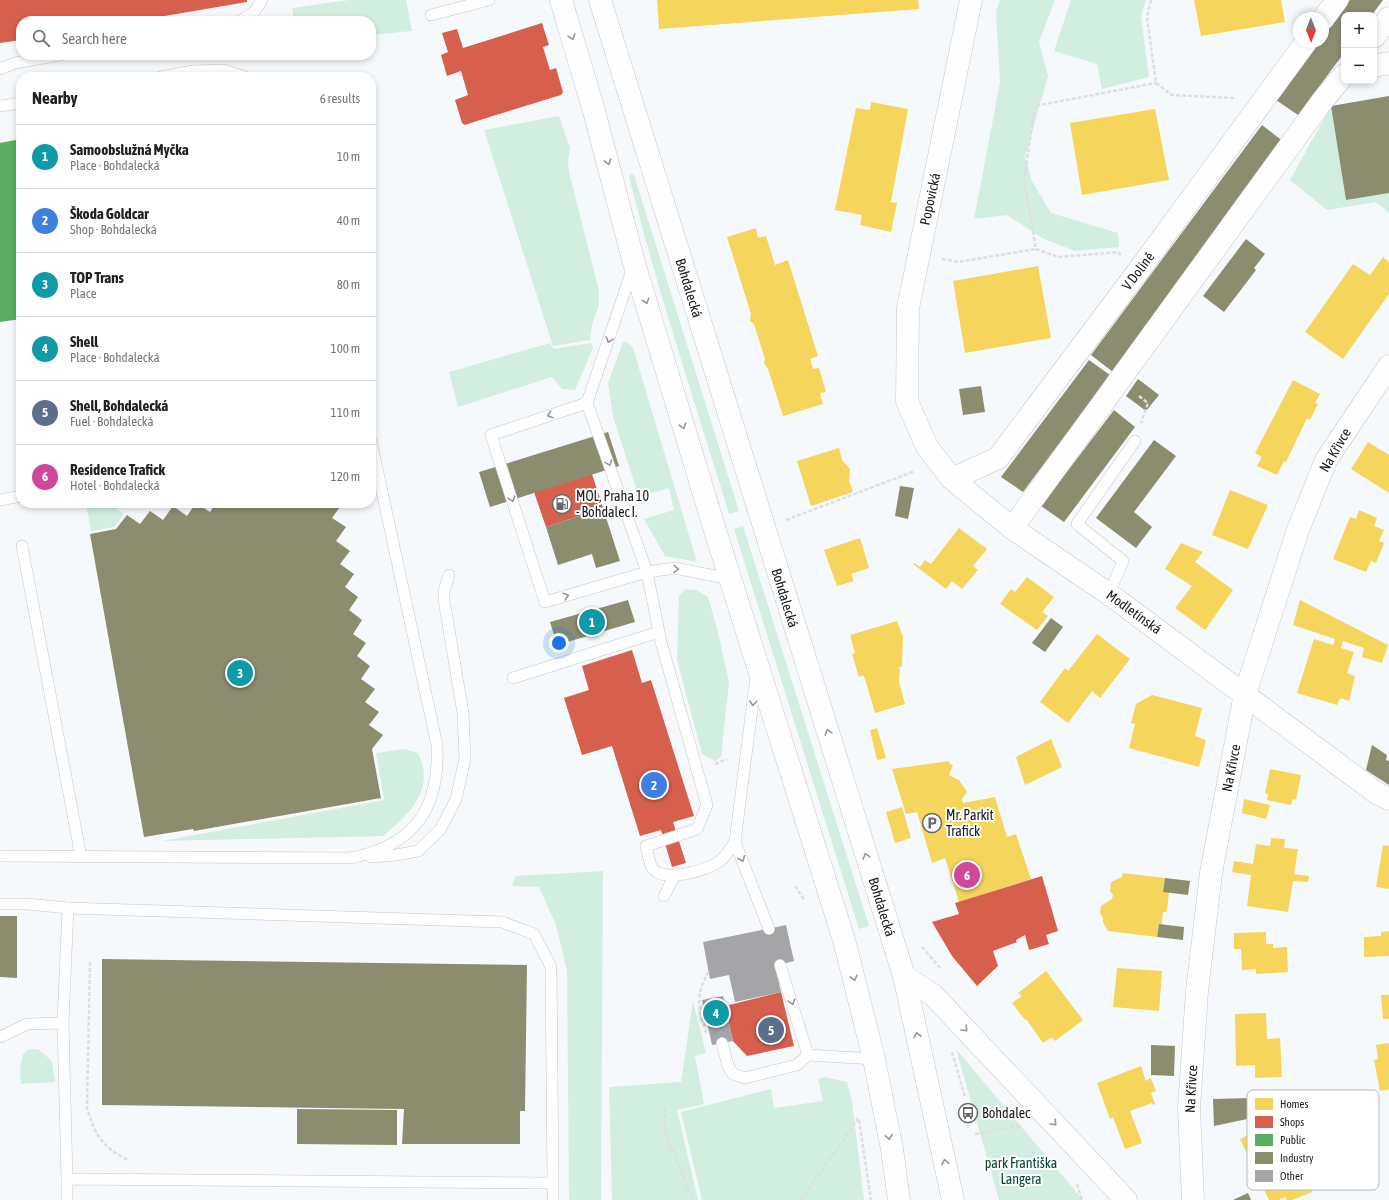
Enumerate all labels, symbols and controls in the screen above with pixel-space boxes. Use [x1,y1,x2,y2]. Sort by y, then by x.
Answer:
north arrow [1293,12,1329,48]
map controls [1341,12,1377,84]
button: + [1341,12,1377,48]
search box [16,16,376,60]
icon: search [30,27,52,49]
text: Search here [62,30,127,47]
one-way arrow [567,34,576,41]
button: − [1341,48,1377,84]
text: Nearby [32,88,78,108]
text: 6 results [320,91,360,106]
text: Samoobslužná Myčka [70,141,189,158]
text: 1 [42,149,48,164]
text: 10 m [337,149,360,164]
text: Place · Bohdalecká [70,158,159,173]
one-way arrow [603,159,612,166]
street label: Popovická [917,171,943,227]
text: Škoda Goldcar [70,205,149,222]
text: 2 [42,213,48,228]
text: 40 m [337,213,360,228]
text: Shop · Bohdalecká [70,222,157,237]
street label: V Dolině [1119,249,1157,293]
street label: Bohdalecká [672,257,706,319]
text: TOP Trans [70,269,124,286]
text: 3 [42,277,48,292]
text: 80 m [337,277,360,292]
text: Place [70,286,97,301]
one-way arrow [641,297,650,304]
text: Shell [70,333,98,350]
one-way arrow [605,336,614,343]
text: 4 [42,341,48,356]
text: 100 m [331,341,360,356]
text: Place · Bohdalecká [70,350,159,365]
text: Shell, Bohdalecká [70,397,168,414]
text: 5 [42,405,48,420]
text: 110 m [331,405,360,420]
one-way arrow [547,411,554,419]
text: Fuel · Bohdalecká [70,414,154,429]
one-way arrow [678,422,687,429]
street label: Na Křivce [1316,425,1354,475]
one-way arrow [604,459,612,466]
text: Residence Trafick [70,461,165,478]
text: 6 [42,469,48,484]
text: 120 m [331,469,360,484]
text: Hotel · Bohdalecká [70,478,159,493]
place label: MOL, Praha 10 - Bohdalec I. [576,488,649,520]
fuel station icon: MOL, Praha 10 - Bohdalec I. [551,493,573,515]
one-way arrow [507,495,516,502]
one-way arrow [673,565,679,574]
street label: Bohdalecká [768,567,802,629]
street label: Modletínská [1103,587,1165,637]
one-way arrow [562,592,569,601]
pin: 1 [579,607,605,637]
your location [549,633,569,653]
pin: 3 [227,658,253,688]
one-way arrow [749,700,758,706]
one-way arrow [824,729,832,736]
street label: Na Křivce [1219,743,1243,793]
pin: 2 [641,770,667,800]
place label: Mr. Parkit Trafick [946,807,994,839]
parking icon: Mr. Parkit Trafick [921,812,943,834]
one-way arrow [862,853,871,860]
one-way arrow [737,854,745,862]
pin: 6 [954,860,980,890]
street label: Bohdalecká [865,876,899,938]
one-way arrow [849,974,857,981]
pin: 4 [703,998,729,1028]
one-way arrow [787,998,796,1005]
pin: 5 [758,1015,784,1045]
one-way arrow [960,1024,967,1031]
one-way arrow [913,1032,921,1038]
street label: Na Křivce [1182,1065,1200,1113]
legend [1247,1090,1379,1190]
text: Homes [1280,1098,1308,1110]
bus stop icon: Bohdalec [957,1102,979,1124]
place label: Bohdalec [982,1105,1031,1121]
text: Shops [1280,1116,1304,1128]
one-way arrow [1049,1118,1057,1126]
one-way arrow [885,1134,893,1141]
text: Public [1280,1134,1306,1146]
text: Industry [1280,1152,1314,1164]
park label: park Františka Langera [985,1155,1057,1187]
one-way arrow [941,1159,949,1165]
text: Other [1280,1170,1304,1182]

